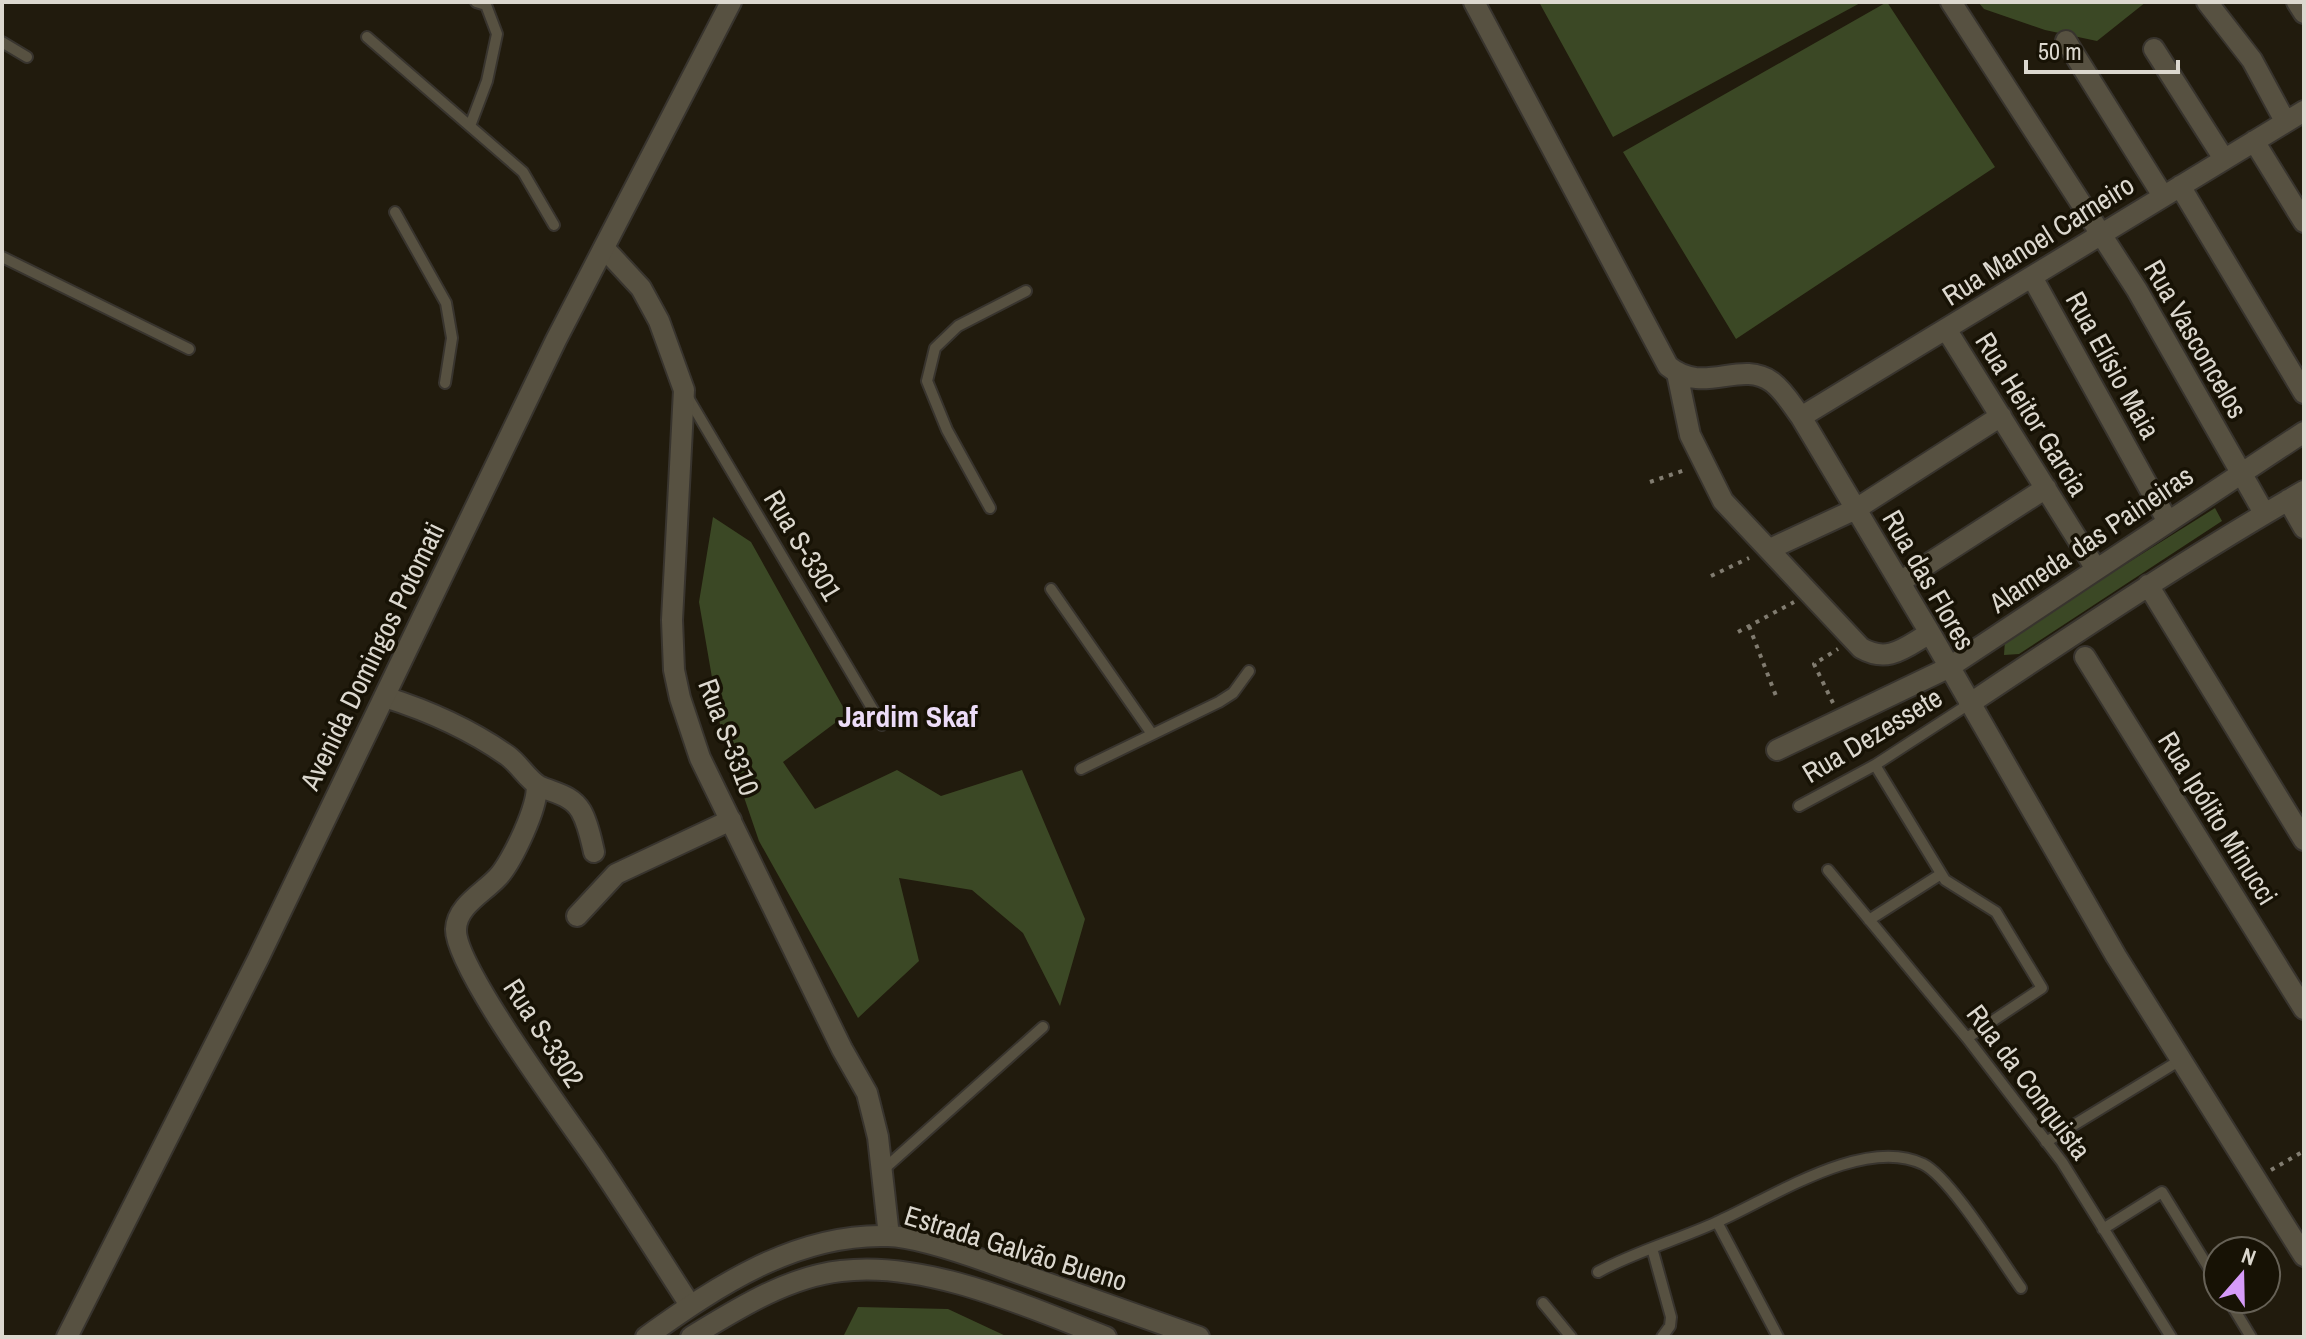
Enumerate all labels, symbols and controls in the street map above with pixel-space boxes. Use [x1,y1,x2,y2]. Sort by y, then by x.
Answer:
scale bar [2026,24,2178,74]
text: 50 m [2038,35,2082,67]
street label: Rua Manoel Carneiro [1935,166,2141,314]
street label: Rua Vasconcelos [2135,253,2257,425]
street label: Rua Elísio Maia [2057,284,2169,446]
street label: Rua Heitor Garcia [1967,325,2098,503]
street label: Alameda das Paineiras [1981,457,2201,622]
street label: Rua S-3301 [755,483,851,607]
street label: Rua das Flores [1874,503,1984,657]
street label: Avenida Domingos Potomati [290,516,453,797]
street label: Rua S-3310 [689,673,769,801]
street label: Rua Dezessete [1795,678,1949,792]
district label: Jardim Skaf [838,696,979,736]
street label: Rua Ipólito Minucci [2149,724,2287,912]
street label: Rua S-3302 [495,971,593,1095]
street label: Rua da Conquista [1958,997,2100,1168]
street label: Estrada Galvão Bueno [900,1196,1132,1300]
north arrow [2202,1235,2282,1315]
text: N [2238,1240,2260,1273]

